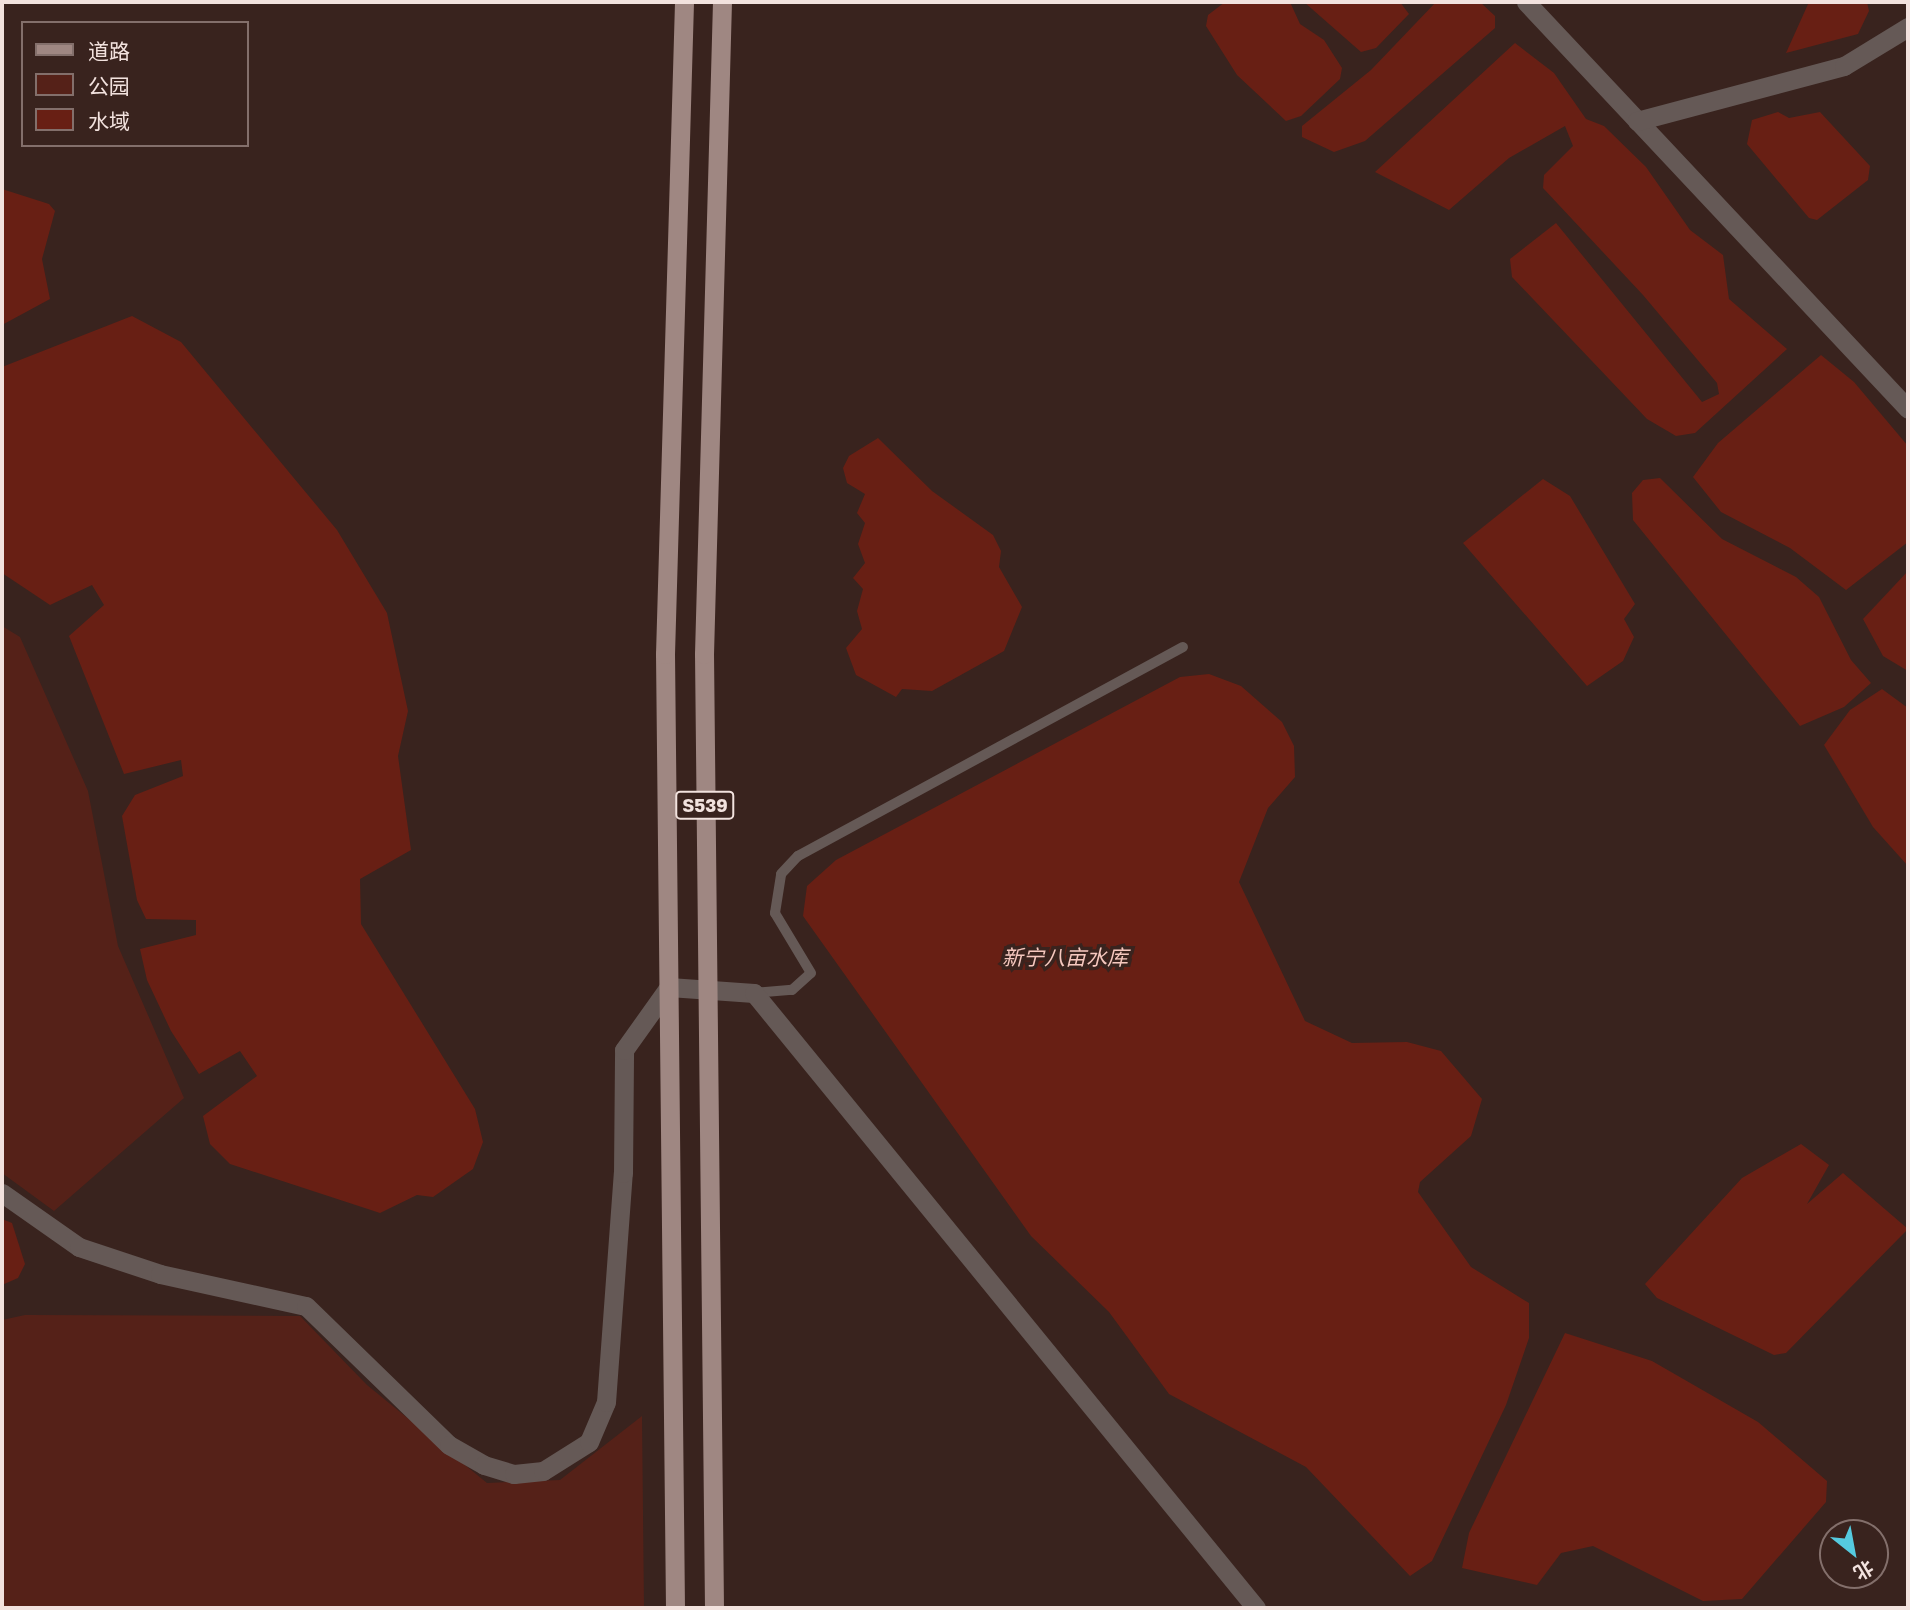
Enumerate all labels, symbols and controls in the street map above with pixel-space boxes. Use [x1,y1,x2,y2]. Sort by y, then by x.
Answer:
legend [21,21,248,147]
text: 道路 [88,38,130,64]
text: 公园 [88,73,130,99]
text: 水域 [88,108,130,134]
road number: S539 [675,790,735,820]
water label: 新宁八亩水库 [1002,944,1128,970]
north arrow [1819,1519,1889,1589]
text: 北 [1850,1556,1878,1585]

